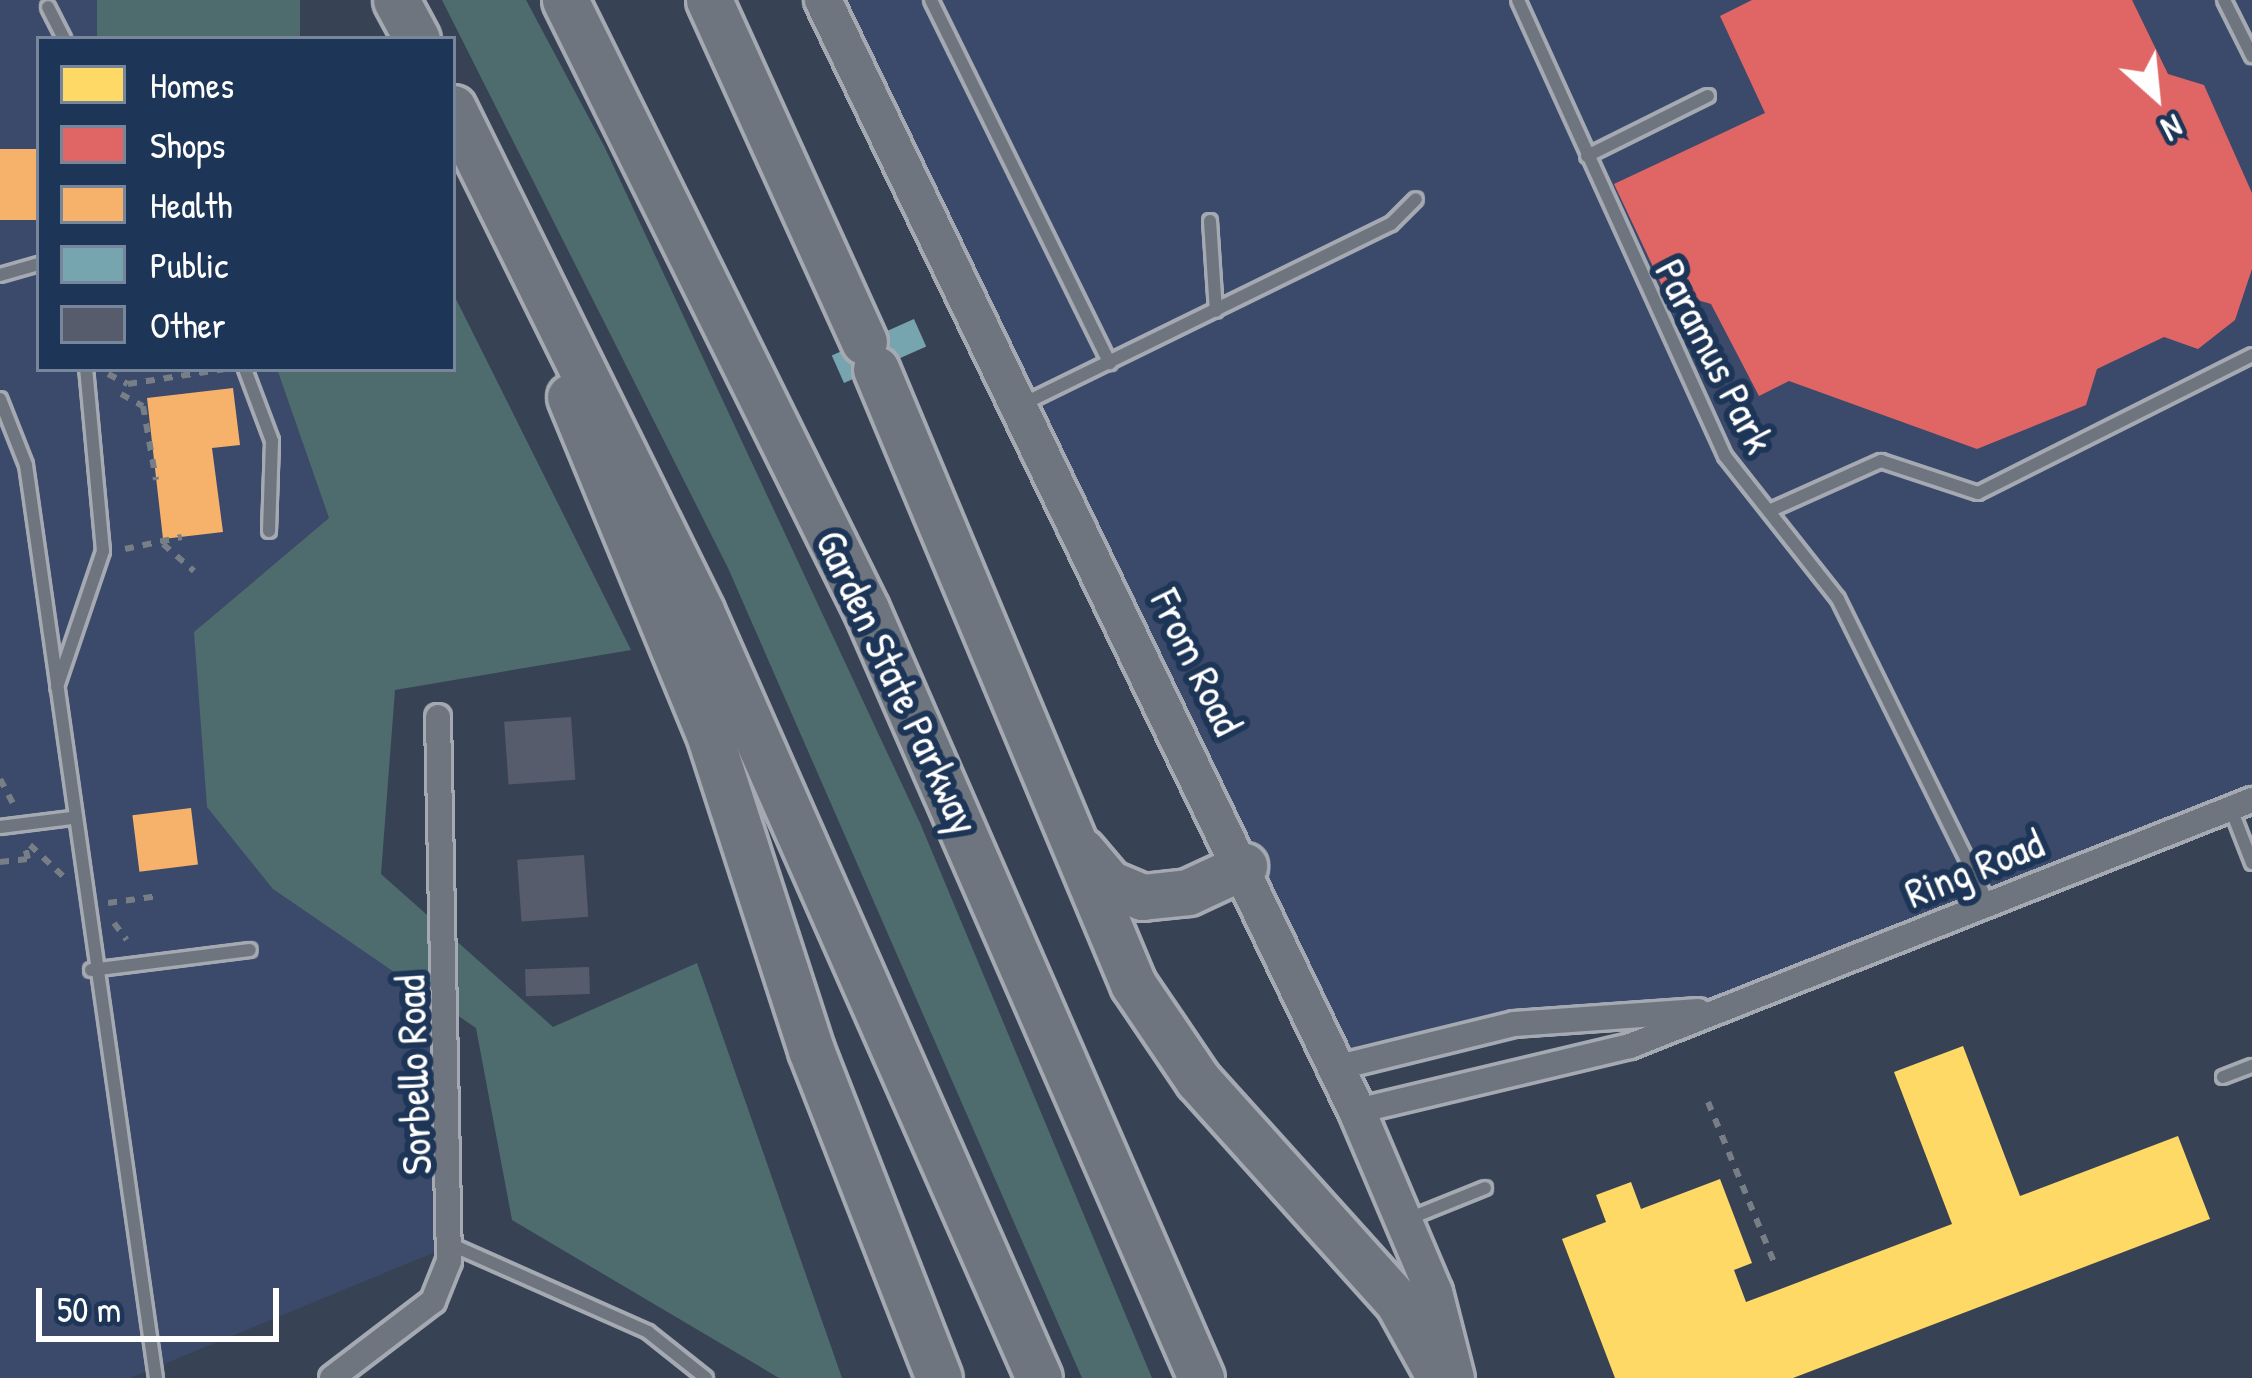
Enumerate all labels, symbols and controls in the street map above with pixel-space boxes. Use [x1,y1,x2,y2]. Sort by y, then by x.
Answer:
legend [36,36,456,372]
north arrow [2096,36,2216,156]
text: Homes [150,60,234,109]
text: N [2155,104,2190,152]
text: Shops [150,120,225,169]
text: Health [150,180,232,229]
text: Public [150,240,228,289]
street label: Paramus Park [1645,251,1785,461]
text: Other [150,300,226,349]
street label: Garden State Parkway [806,522,990,842]
street label: From Road [1140,581,1254,743]
street label: Ring Road [1898,818,2050,918]
street label: Sorbello Road [384,974,442,1176]
scale bar [42,1264,285,1338]
text: 50 m [57,1284,121,1333]

